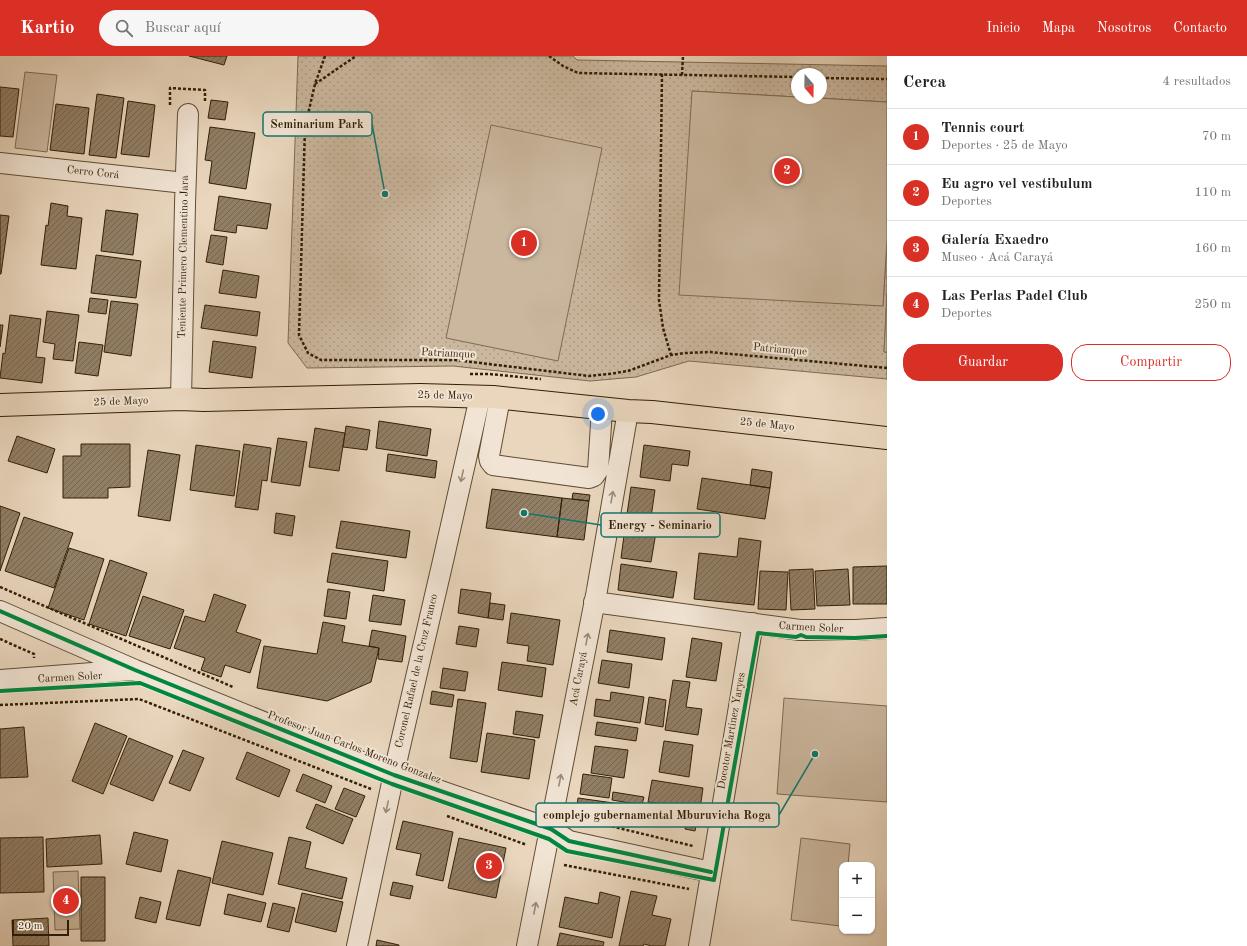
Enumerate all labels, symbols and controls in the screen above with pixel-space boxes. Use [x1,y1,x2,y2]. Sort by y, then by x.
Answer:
search box [99,10,379,46]
icon: search [113,17,135,39]
text: Kartio [20,19,75,38]
text: Buscar aquí [145,21,221,36]
text: Inicio [986,21,1020,35]
text: Mapa [1042,21,1075,35]
text: Nosotros [1097,21,1151,35]
text: Contacto [1173,21,1227,35]
north arrow [791,68,827,104]
text: Cerca [903,74,946,91]
text: 4 resultados [1163,75,1231,88]
callout: Seminarium Park [263,112,372,136]
text: Seminarium Park [270,119,364,131]
text: Tennis court [941,121,1024,136]
text: 1 [912,130,920,143]
text: 70 m [1202,130,1231,143]
text: Deportes · 25 de Mayo [941,139,1068,152]
pin: 2 [774,156,800,186]
street label: Cerro Corá [66,165,120,181]
street label: Teniente Primero Clementino Jara [177,175,191,339]
text: Eu agro vel vestibulum [941,177,1093,192]
text: 2 [912,186,920,199]
text: 110 m [1194,186,1231,199]
text: Deportes [941,195,992,208]
pin: 1 [511,228,537,258]
text: Galería Exaedro [941,233,1049,248]
text: 3 [912,242,920,255]
text: 160 m [1194,242,1231,255]
text: Museo · Acá Carayá [941,251,1053,264]
text: Las Perlas Padel Club [941,289,1088,304]
text: 4 [912,298,920,311]
text: 250 m [1194,298,1231,311]
text: Deportes [941,307,992,320]
street label: Patriamque [752,342,808,358]
button: Guardar [903,344,1063,381]
button: Compartir [1071,344,1231,381]
street label: Patriamque [421,347,475,361]
street label: 25 de Mayo [417,390,473,402]
street label: 25 de Mayo [93,396,149,408]
your location [588,404,608,424]
street label: 25 de Mayo [739,417,795,433]
one-way arrow [458,469,466,482]
one-way arrow [609,491,617,504]
callout: Energy - Seminario [601,513,720,537]
text: Energy - Seminario [608,520,712,532]
street label: Coronel Rafael de la Cruz Franco [394,593,440,749]
street label: Carmen Soler [778,621,844,635]
one-way arrow [583,633,591,646]
street label: Acá Carayá [568,650,590,707]
street label: Carmen Soler [37,671,103,685]
street label: Docotor Martinez Yaryes [716,671,748,790]
street label: Profesor Juan Carlos Moreno Gonzalez [266,710,442,786]
one-way arrow [556,774,564,787]
one-way arrow [383,800,391,813]
callout: complejo gubernamental Mburuvicha Roga [536,803,779,827]
text: complejo gubernamental Mburuvicha Roga [543,810,771,822]
pin: 3 [476,851,502,881]
map controls [839,862,875,934]
button: + [839,862,875,898]
pin: 4 [53,886,79,916]
button: − [839,898,875,934]
one-way arrow [531,902,539,915]
scale bar [12,918,69,937]
text: 20 m [18,921,43,932]

